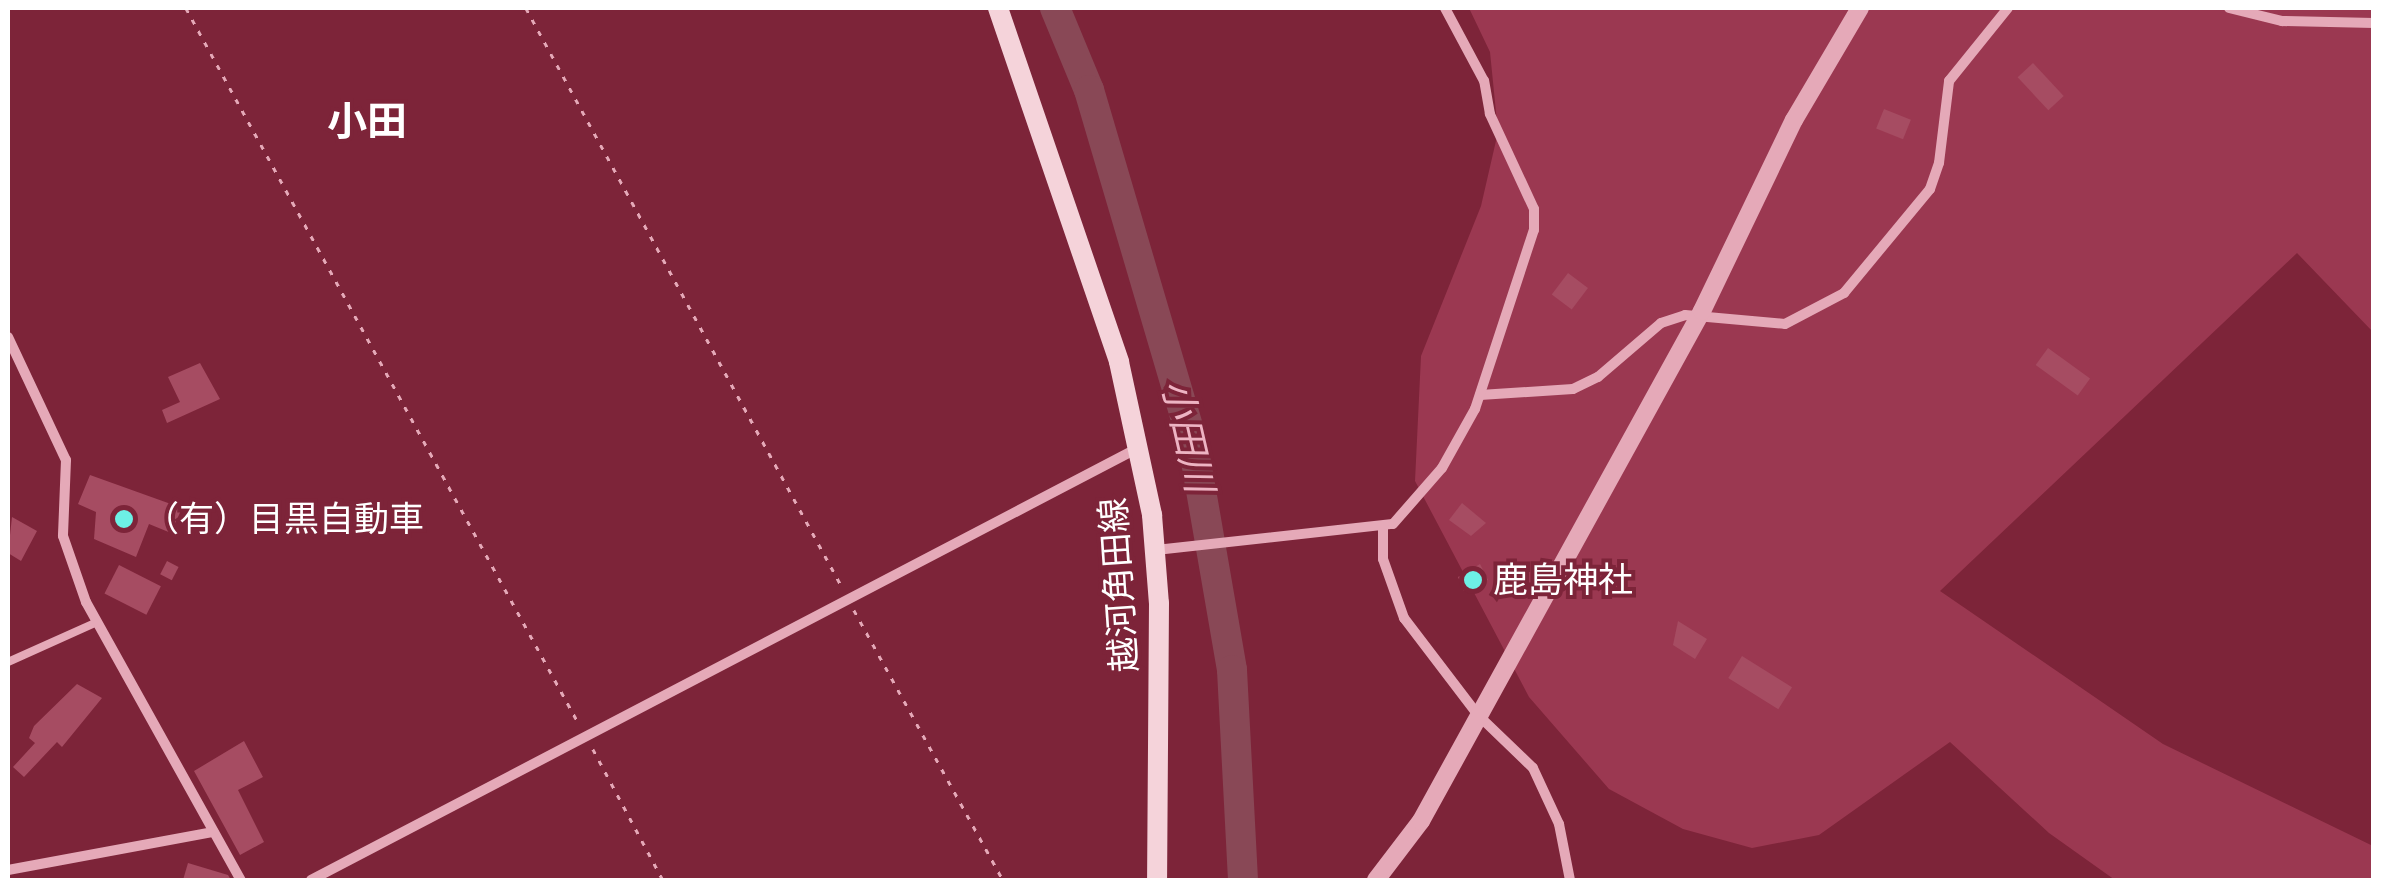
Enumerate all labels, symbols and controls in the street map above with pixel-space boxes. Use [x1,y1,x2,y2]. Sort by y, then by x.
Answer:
district label: 小田 [327,97,407,145]
water label: 小田川 [1152,375,1222,497]
street label: 越河角田線 [1092,496,1146,674]
place label: （有）目黒自動車 [144,498,424,540]
marker: （有）目黒自動車 [113,508,135,530]
place label: 鹿島神社 [1493,559,1633,601]
marker: 鹿島神社 [1462,569,1484,591]

